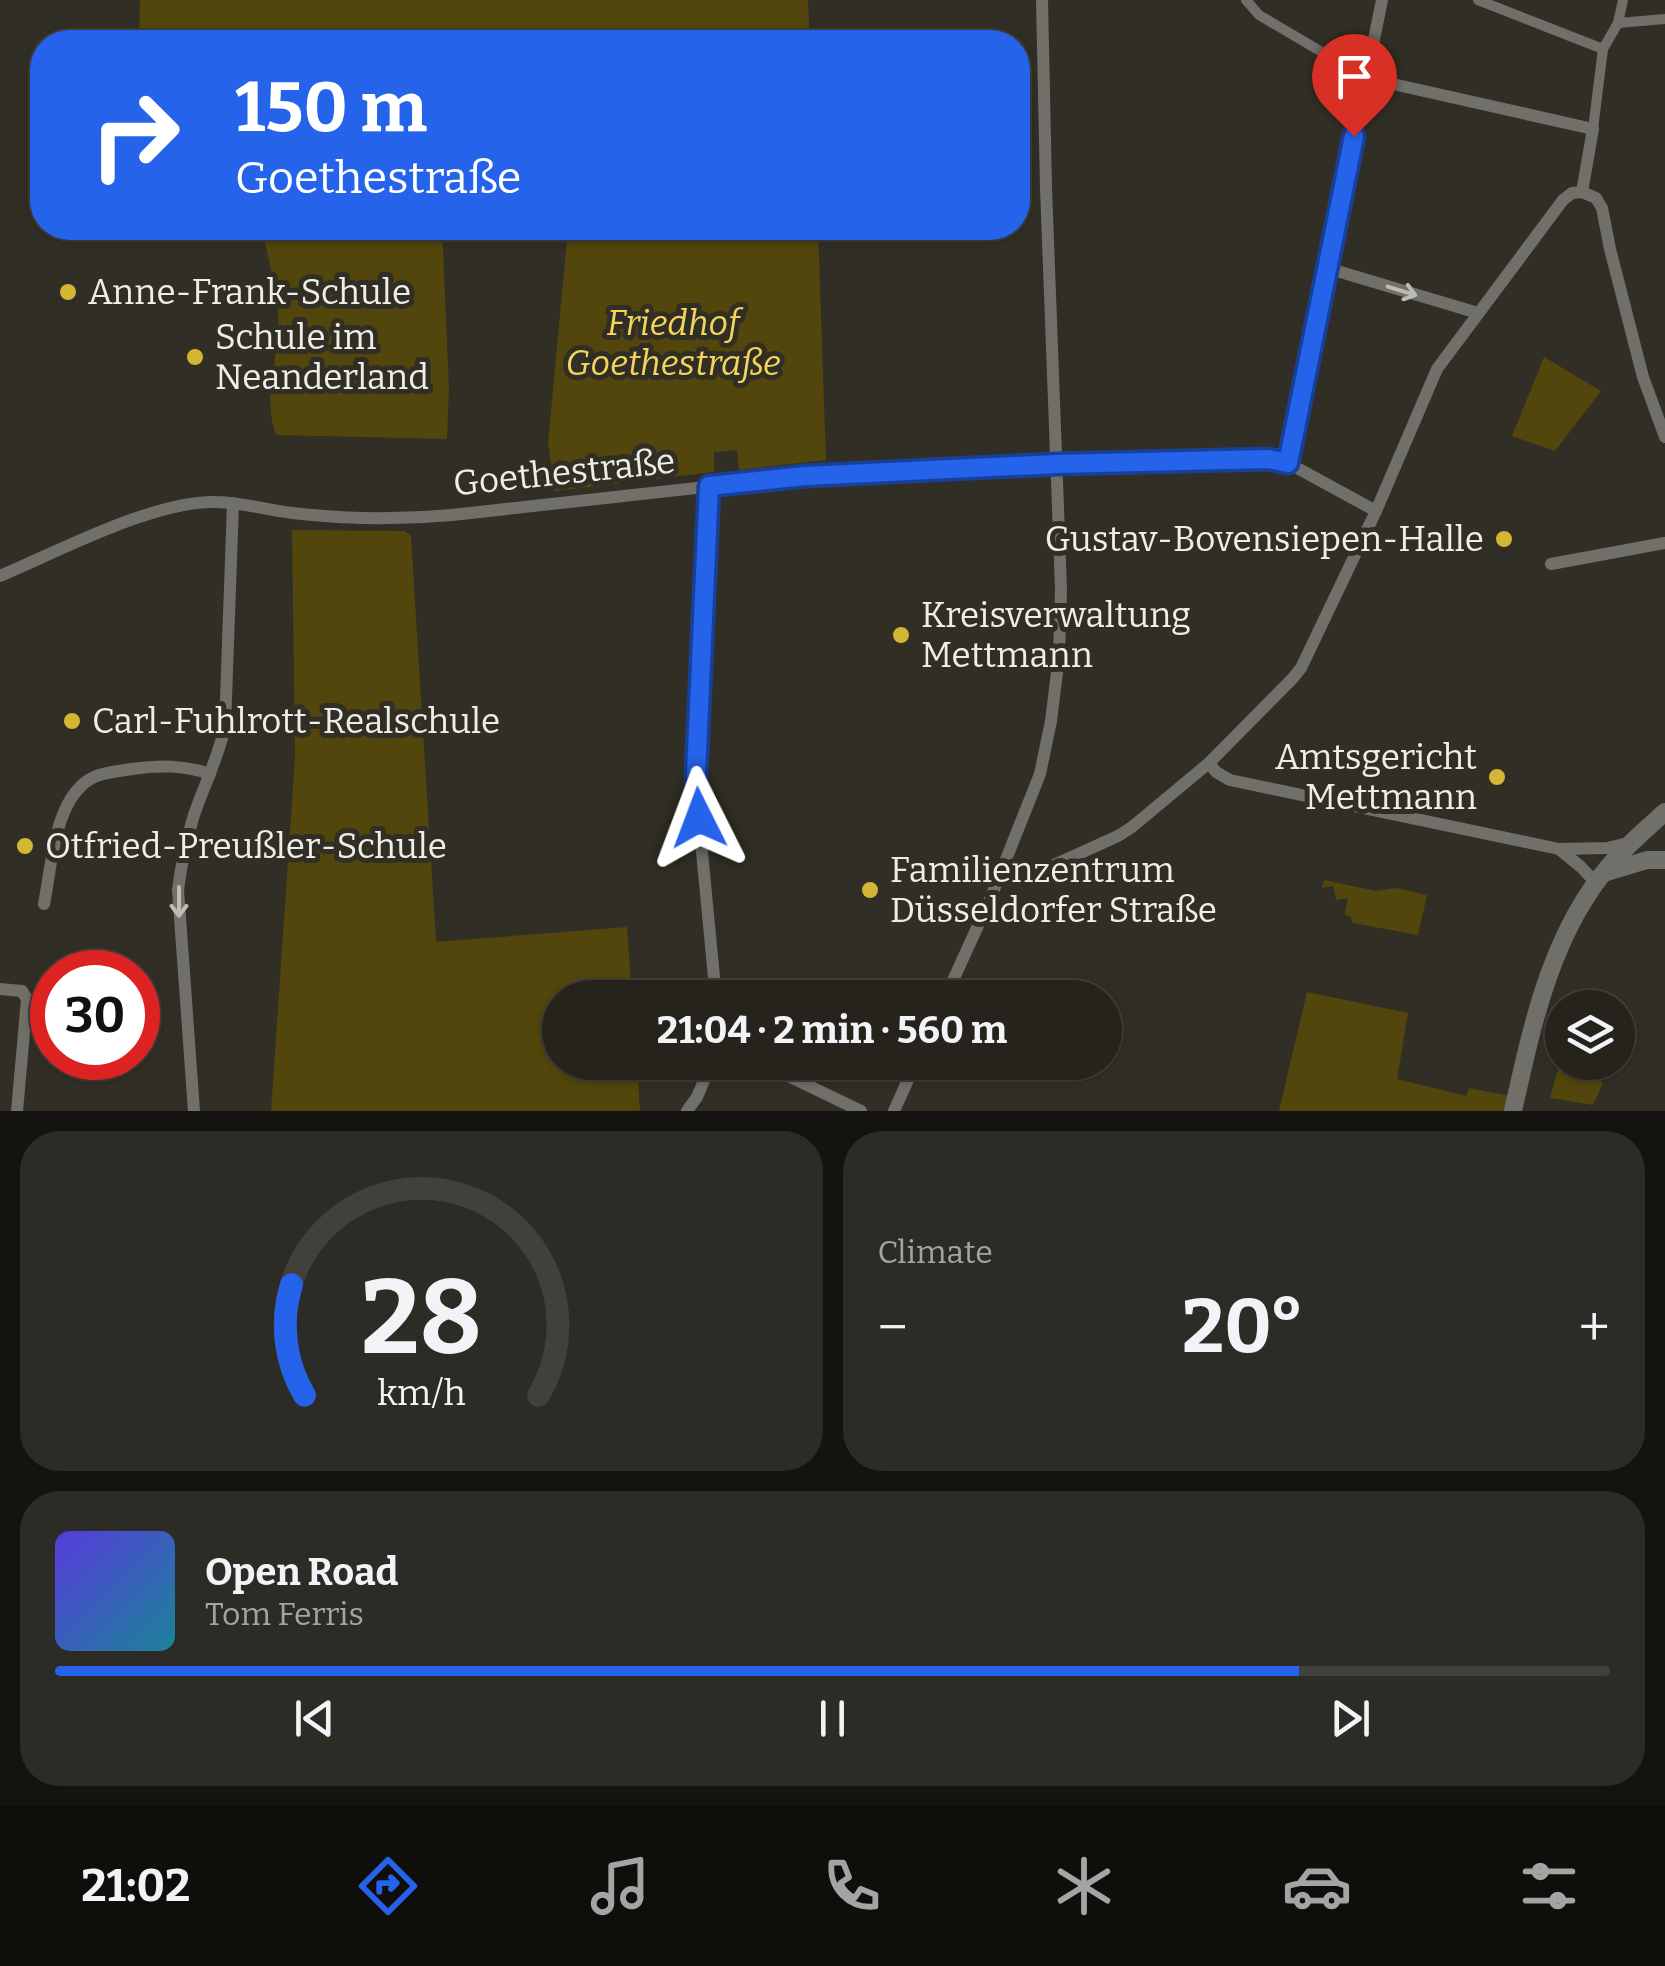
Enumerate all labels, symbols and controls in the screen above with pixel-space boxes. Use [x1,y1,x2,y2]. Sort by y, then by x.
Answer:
pin [1312,34,1397,137]
icon: arrive [1327,49,1382,104]
text: 150 m [235,66,427,150]
icon: right [70,70,200,200]
text: Goethestraße [235,151,521,205]
place label: Anne-Frank-Schule [88,271,411,313]
marker: Anne-Frank-Schule [57,281,79,303]
one-way arrow [1386,283,1418,301]
park label: Friedhof Goethestraße [565,302,781,384]
place label: Schule im Neanderland [215,316,429,398]
marker: Schule im Neanderland [184,346,206,368]
street label: Goethestraße [451,439,677,505]
place label: Gustav-Bovensiepen-Halle [1045,518,1484,560]
marker: Gustav-Bovensiepen-Halle [1493,528,1515,550]
place label: Kreisverwaltung Mettmann [921,594,1191,676]
marker: Kreisverwaltung Mettmann [890,624,912,646]
place label: Carl-Fuhlrott-Realschule [92,700,500,742]
marker: Carl-Fuhlrott-Realschule [61,710,83,732]
place label: Amtsgericht Mettmann [1275,736,1477,818]
position arrow [647,766,751,870]
marker: Amtsgericht Mettmann [1486,766,1508,788]
place label: Otfried-Preußler-Schule [45,825,447,867]
marker: Otfried-Preußler-Schule [14,835,36,857]
place label: Familienzentrum Düsseldorfer Straße [890,849,1217,931]
marker: Familienzentrum Düsseldorfer Straße [859,879,881,901]
one-way arrow [170,884,188,917]
speed limit sign: 30 [30,950,160,1080]
map controls [1545,990,1635,1080]
button: layers [1545,990,1635,1080]
text: 21:04 · 2 min · 560 m [657,1007,1007,1053]
text: Climate [878,1233,993,1271]
text: 28 [361,1256,482,1381]
text: 20° [1182,1282,1304,1372]
text: − [878,1295,908,1361]
text: + [1579,1295,1610,1361]
text: km/h [377,1372,465,1414]
text: Open Road [205,1549,398,1595]
text: Tom Ferris [205,1595,364,1633]
icon: previous [287,1691,342,1746]
icon: pause [805,1691,860,1746]
icon: next [1323,1691,1378,1746]
icon: directions [353,1851,423,1921]
icon: music [585,1851,655,1921]
icon: phone [817,1851,887,1921]
icon: climate [1049,1851,1119,1921]
icon: car [1282,1851,1352,1921]
icon: filters [1514,1851,1584,1921]
text: 21:02 [81,1859,190,1913]

